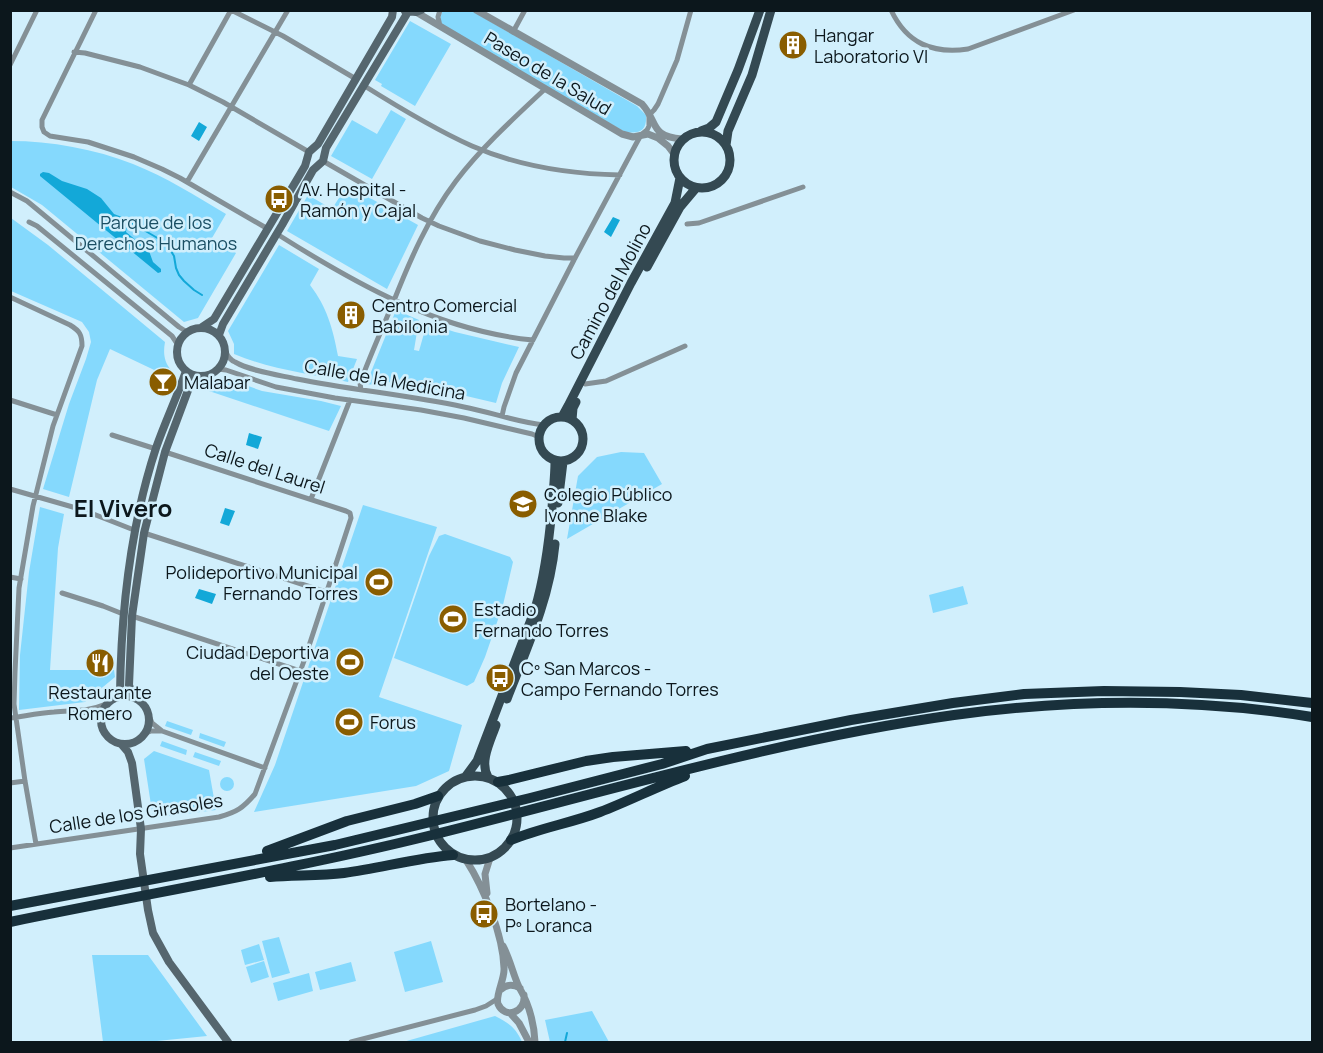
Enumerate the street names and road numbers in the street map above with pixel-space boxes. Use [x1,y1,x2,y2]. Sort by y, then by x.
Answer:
street label: Paseo de la Salud [480,26,616,120]
street label: Camino del Molino [564,218,656,364]
street label: Calle de la Medicina [303,353,467,405]
street label: Calle del Laurel [202,437,328,499]
street label: Calle de los Girasoles [48,787,224,839]

